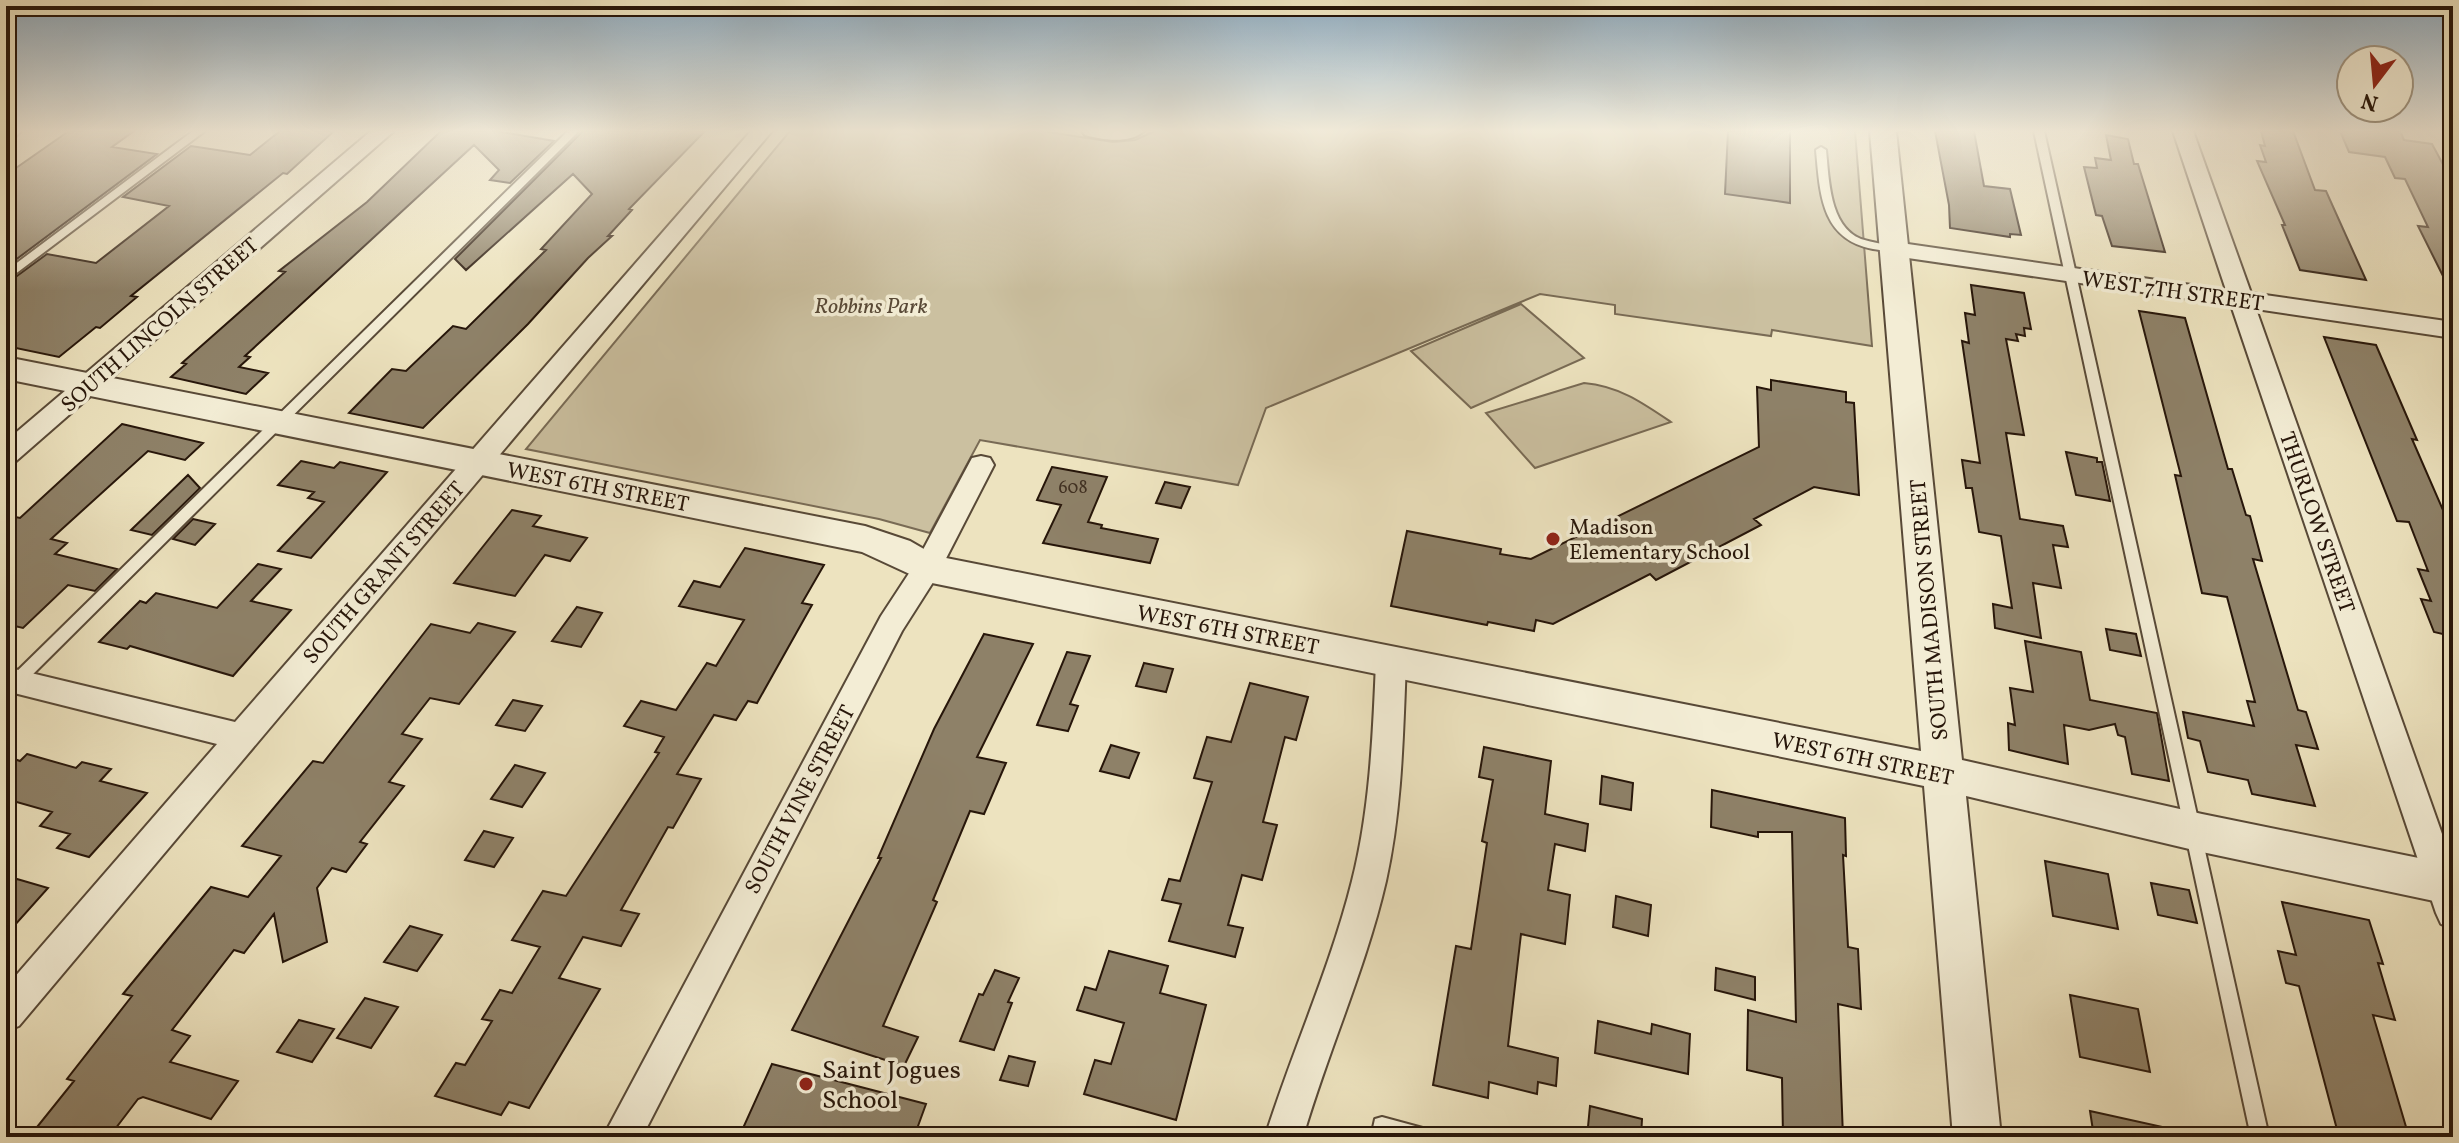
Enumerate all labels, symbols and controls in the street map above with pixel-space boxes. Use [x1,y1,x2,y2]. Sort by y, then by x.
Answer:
north arrow [2335,44,2415,124]
text: N [2358,84,2382,118]
street label: SOUTH LINCOLN STREET [55,231,266,421]
street label: WEST 7TH STREET [2080,264,2266,321]
park label: Robbins Park [814,292,928,323]
street label: THURLOW STREET [2270,428,2361,618]
street label: WEST 6TH STREET [504,456,691,521]
street label: SOUTH GRANT STREET [297,475,473,672]
house number: 608 [1058,476,1088,501]
street label: SOUTH MADISON STREET [1904,478,1957,742]
place label: Madison Elementary School [1569,513,1750,569]
marker: Madison Elementary School [1544,530,1562,548]
street label: WEST 6TH STREET [1134,599,1321,664]
street label: SOUTH VINE STREET [738,700,864,900]
street label: WEST 6TH STREET [1769,726,1956,795]
place label: Saint Jogues School [822,1053,961,1119]
marker: Saint Jogues School [797,1075,815,1093]

